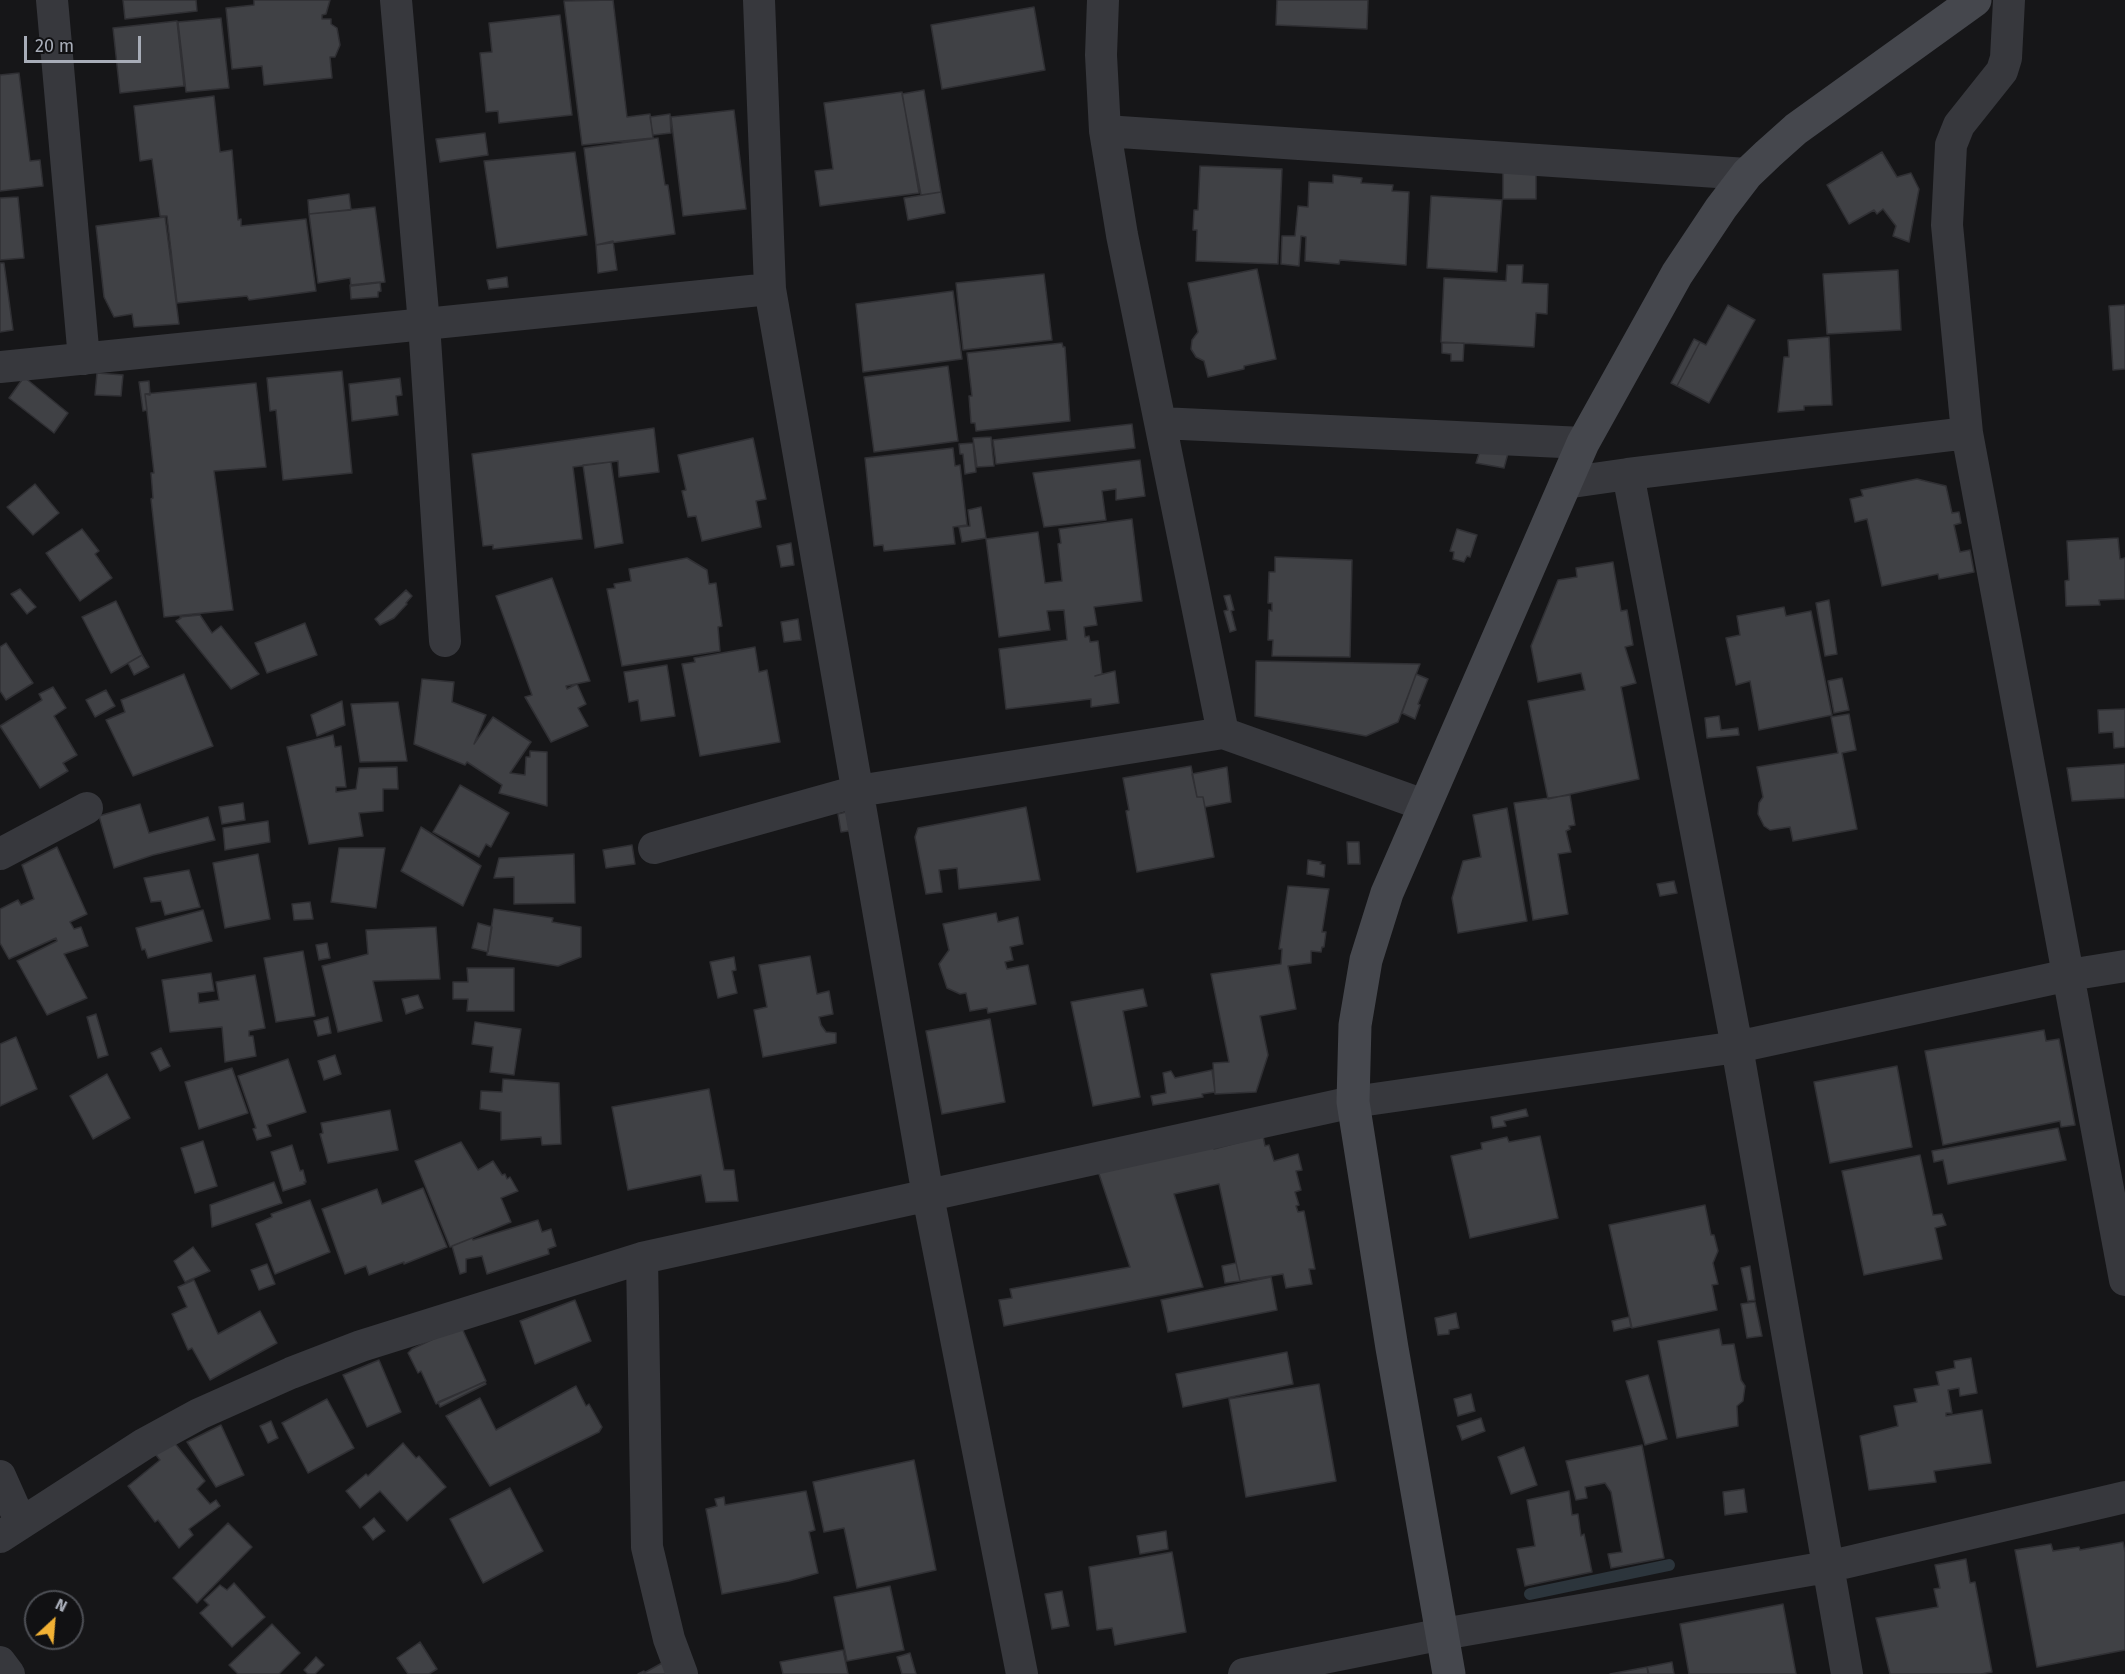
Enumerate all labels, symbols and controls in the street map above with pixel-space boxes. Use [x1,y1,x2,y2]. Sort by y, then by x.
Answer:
scale bar [27,24,144,62]
text: 20 m [35,35,74,57]
north arrow [24,1590,84,1650]
text: N [52,1594,70,1616]

